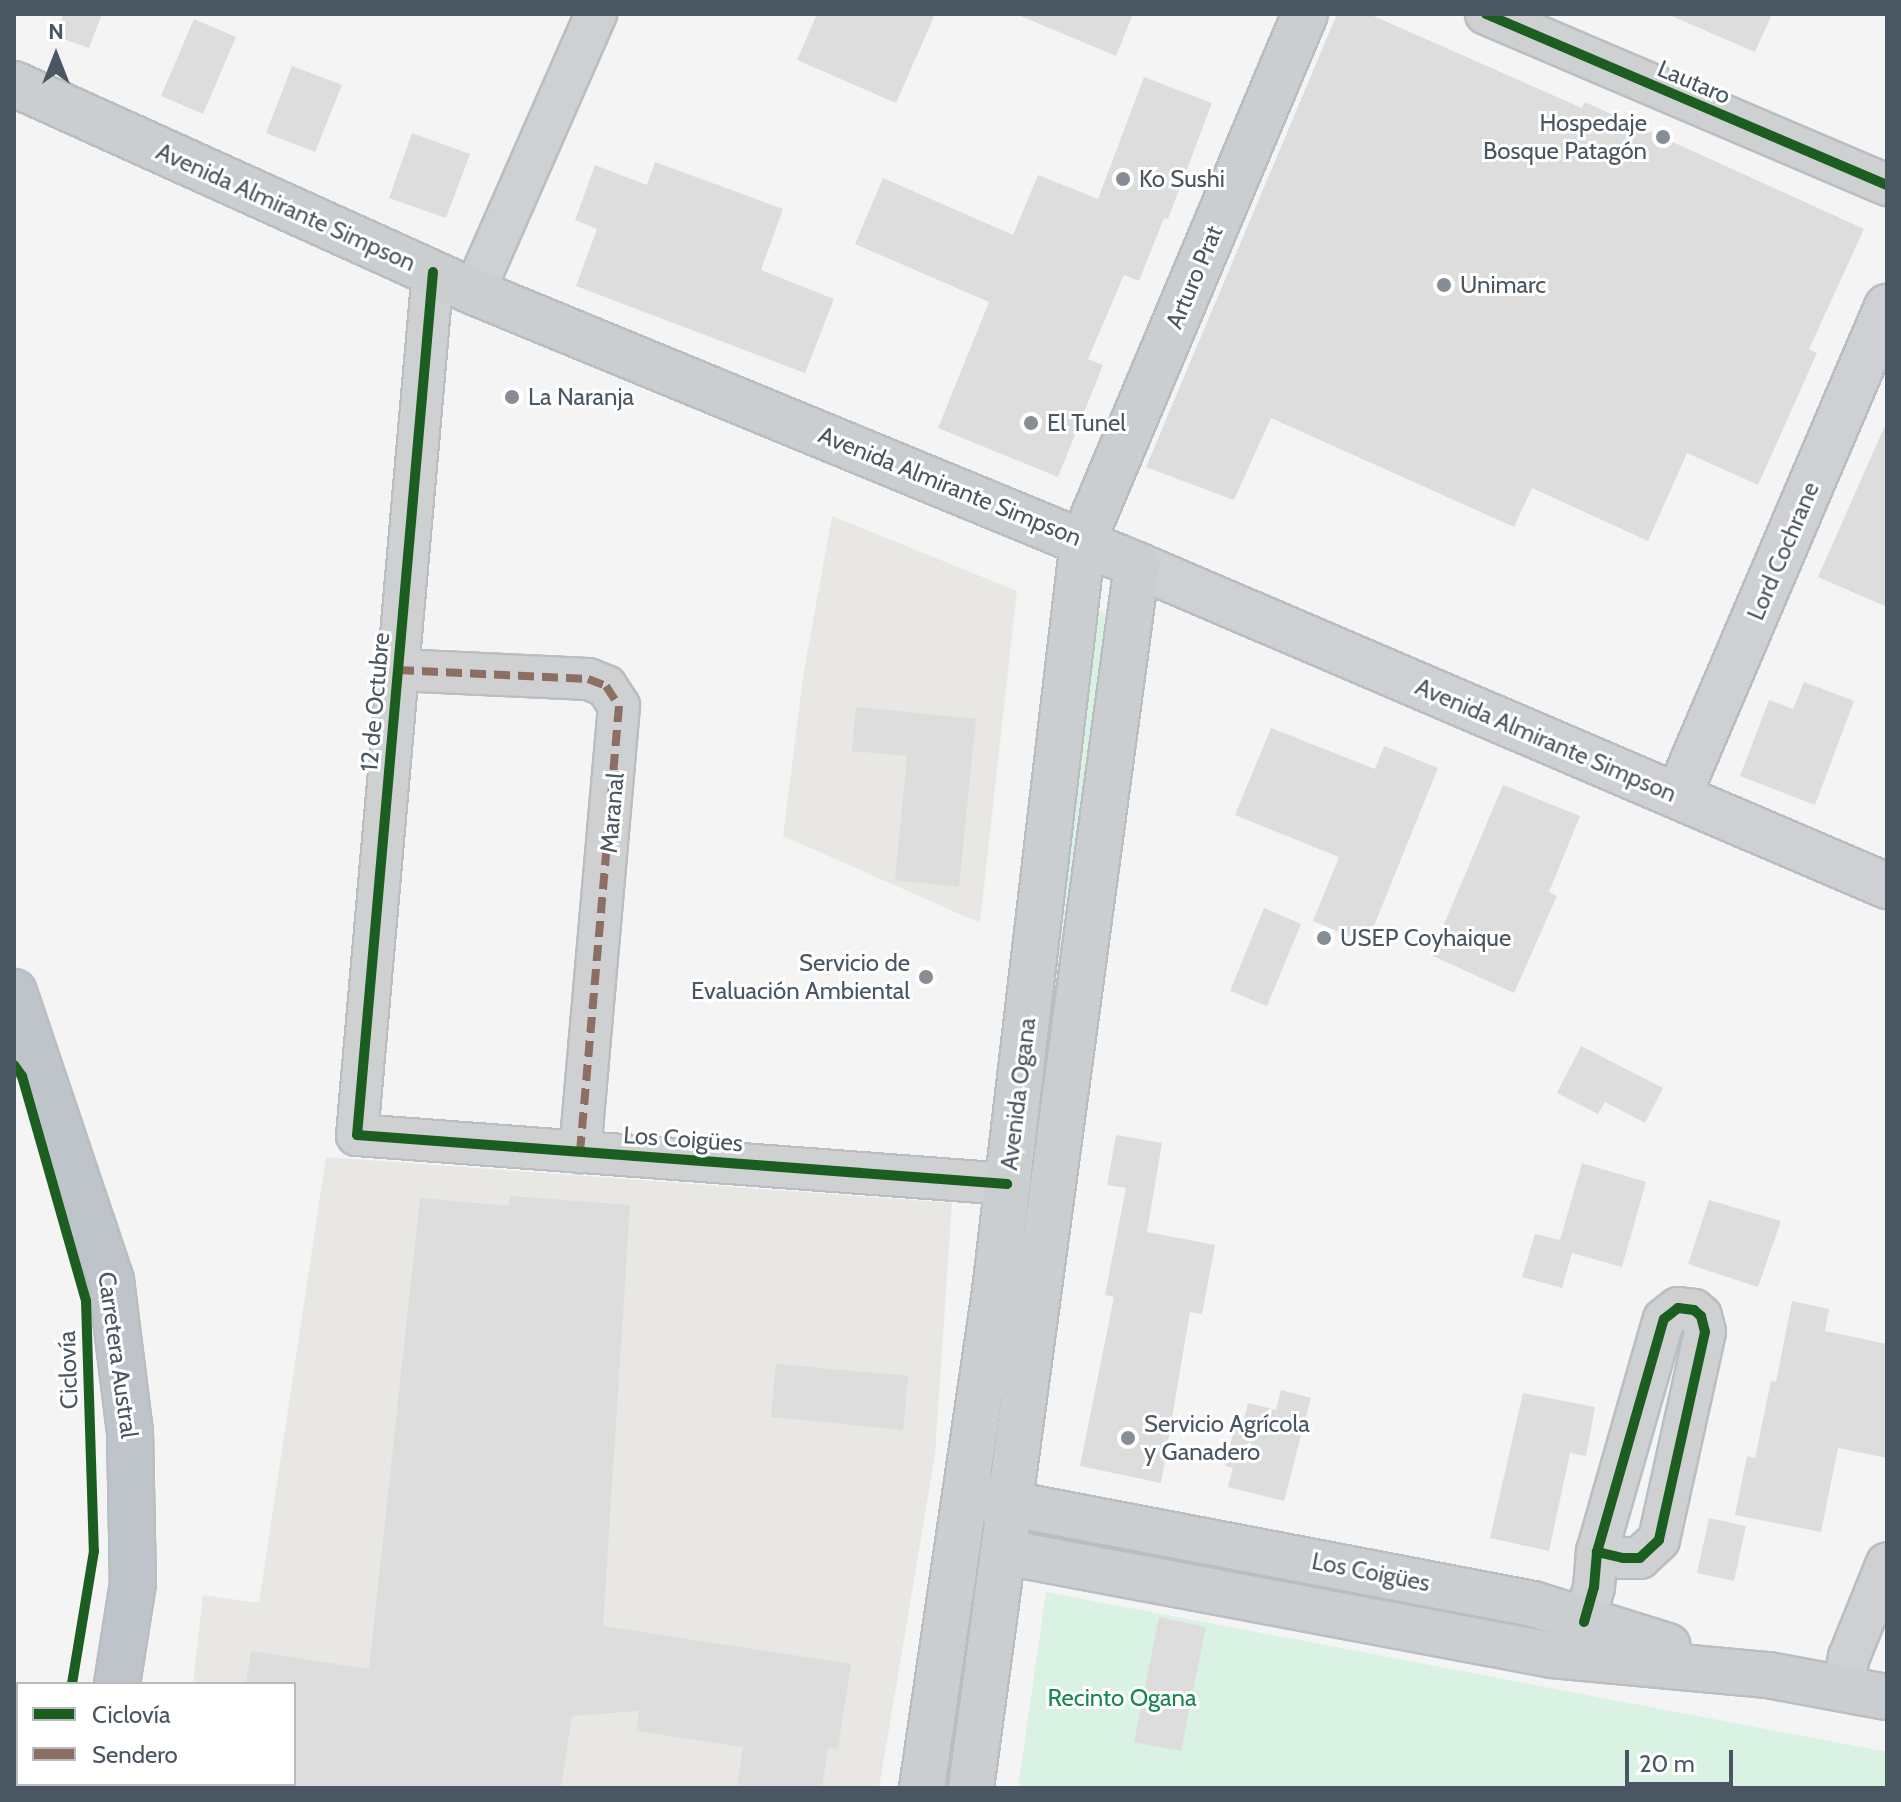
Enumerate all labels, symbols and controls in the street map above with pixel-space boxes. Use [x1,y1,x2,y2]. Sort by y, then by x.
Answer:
north arrow [16,16,96,96]
text: N [48,18,64,45]
street label: Lautaro [1653,54,1735,110]
place label: Hospedaje Bosque Patagón [1483,109,1647,165]
marker: Hospedaje Bosque Patagón [1654,128,1672,146]
street label: Avenida Almirante Simpson [152,137,420,277]
place label: Ko Sushi [1139,165,1225,193]
marker: Ko Sushi [1114,170,1132,188]
street label: Arturo Prat [1159,221,1229,333]
place label: Unimarc [1460,271,1546,299]
marker: Unimarc [1435,276,1453,294]
place label: La Naranja [528,383,634,411]
marker: La Naranja [503,388,521,406]
place label: El Tunel [1047,409,1126,437]
marker: El Tunel [1022,414,1040,432]
street label: Avenida Almirante Simpson [814,420,1086,552]
street label: Lord Cochrane [1741,478,1825,624]
street label: 12 de Octubre [355,631,395,773]
street label: Avenida Almirante Simpson [1411,672,1681,808]
street label: Maranal [594,772,630,854]
place label: USEP Coyhaique [1340,924,1511,952]
marker: USEP Coyhaique [1315,929,1333,947]
place label: Servicio de Evaluación Ambiental [691,949,910,1005]
marker: Servicio de Evaluación Ambiental [917,968,935,986]
street label: Avenida Ogana [994,1016,1042,1172]
street label: Los Coigües [622,1120,744,1158]
street label: Carretera Austral [92,1270,144,1440]
street label: Ciclovía [52,1330,84,1410]
place label: Servicio Agrícola y Ganadero [1144,1410,1310,1466]
marker: Servicio Agrícola y Ganadero [1119,1429,1137,1447]
street label: Los Coigües [1309,1546,1433,1598]
legend [16,1682,296,1786]
park label: Recinto Ogana [1048,1684,1196,1712]
text: Ciclovía [92,1700,170,1729]
scale bar [1629,1734,1737,1784]
text: Sendero [92,1740,178,1769]
text: 20 m [1639,1749,1695,1778]

